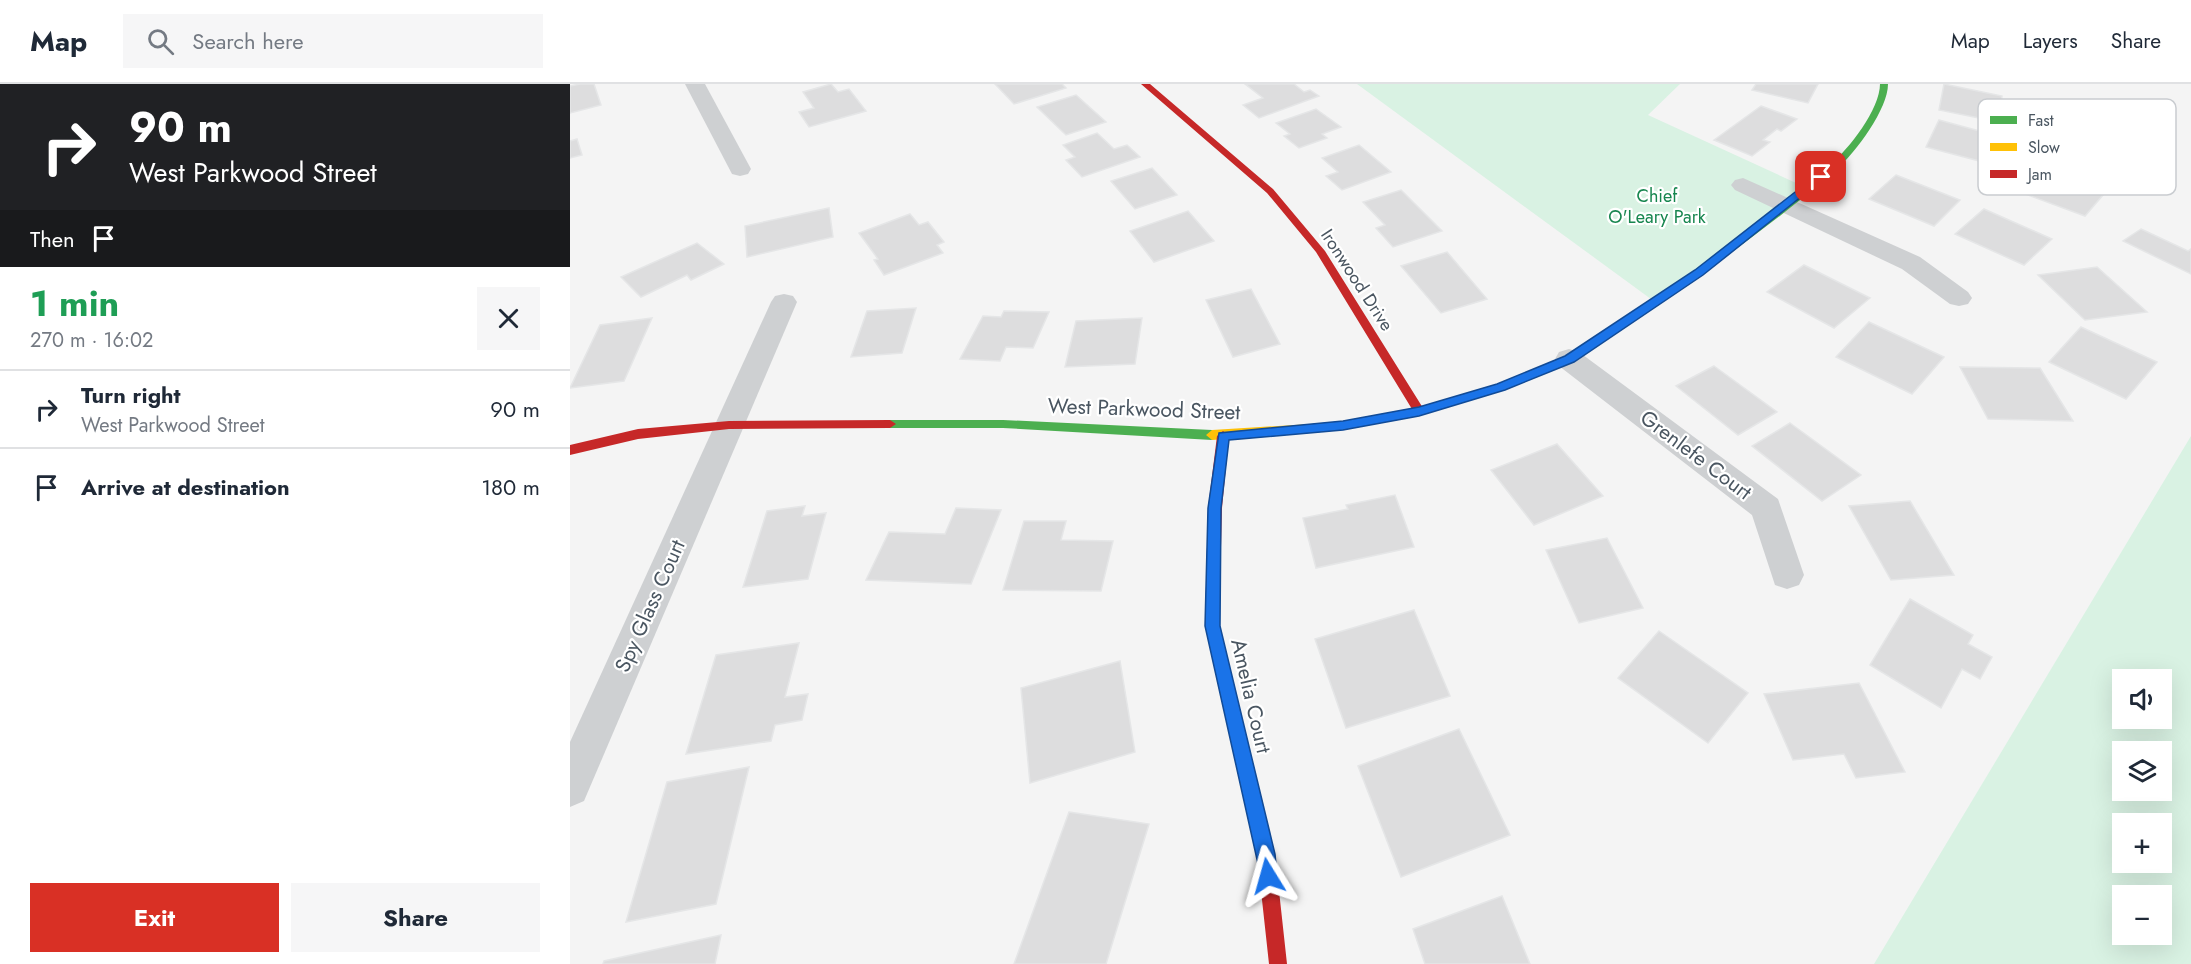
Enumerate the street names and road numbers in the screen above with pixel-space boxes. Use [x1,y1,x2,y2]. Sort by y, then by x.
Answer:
street label: Ironwood Drive [1314,224,1400,336]
street label: West Parkwood Street [1047,391,1241,427]
street label: Grenlefe Court [1634,403,1758,507]
street label: Spy Glass Court [607,535,693,677]
street label: Amelia Court [1223,636,1279,756]

